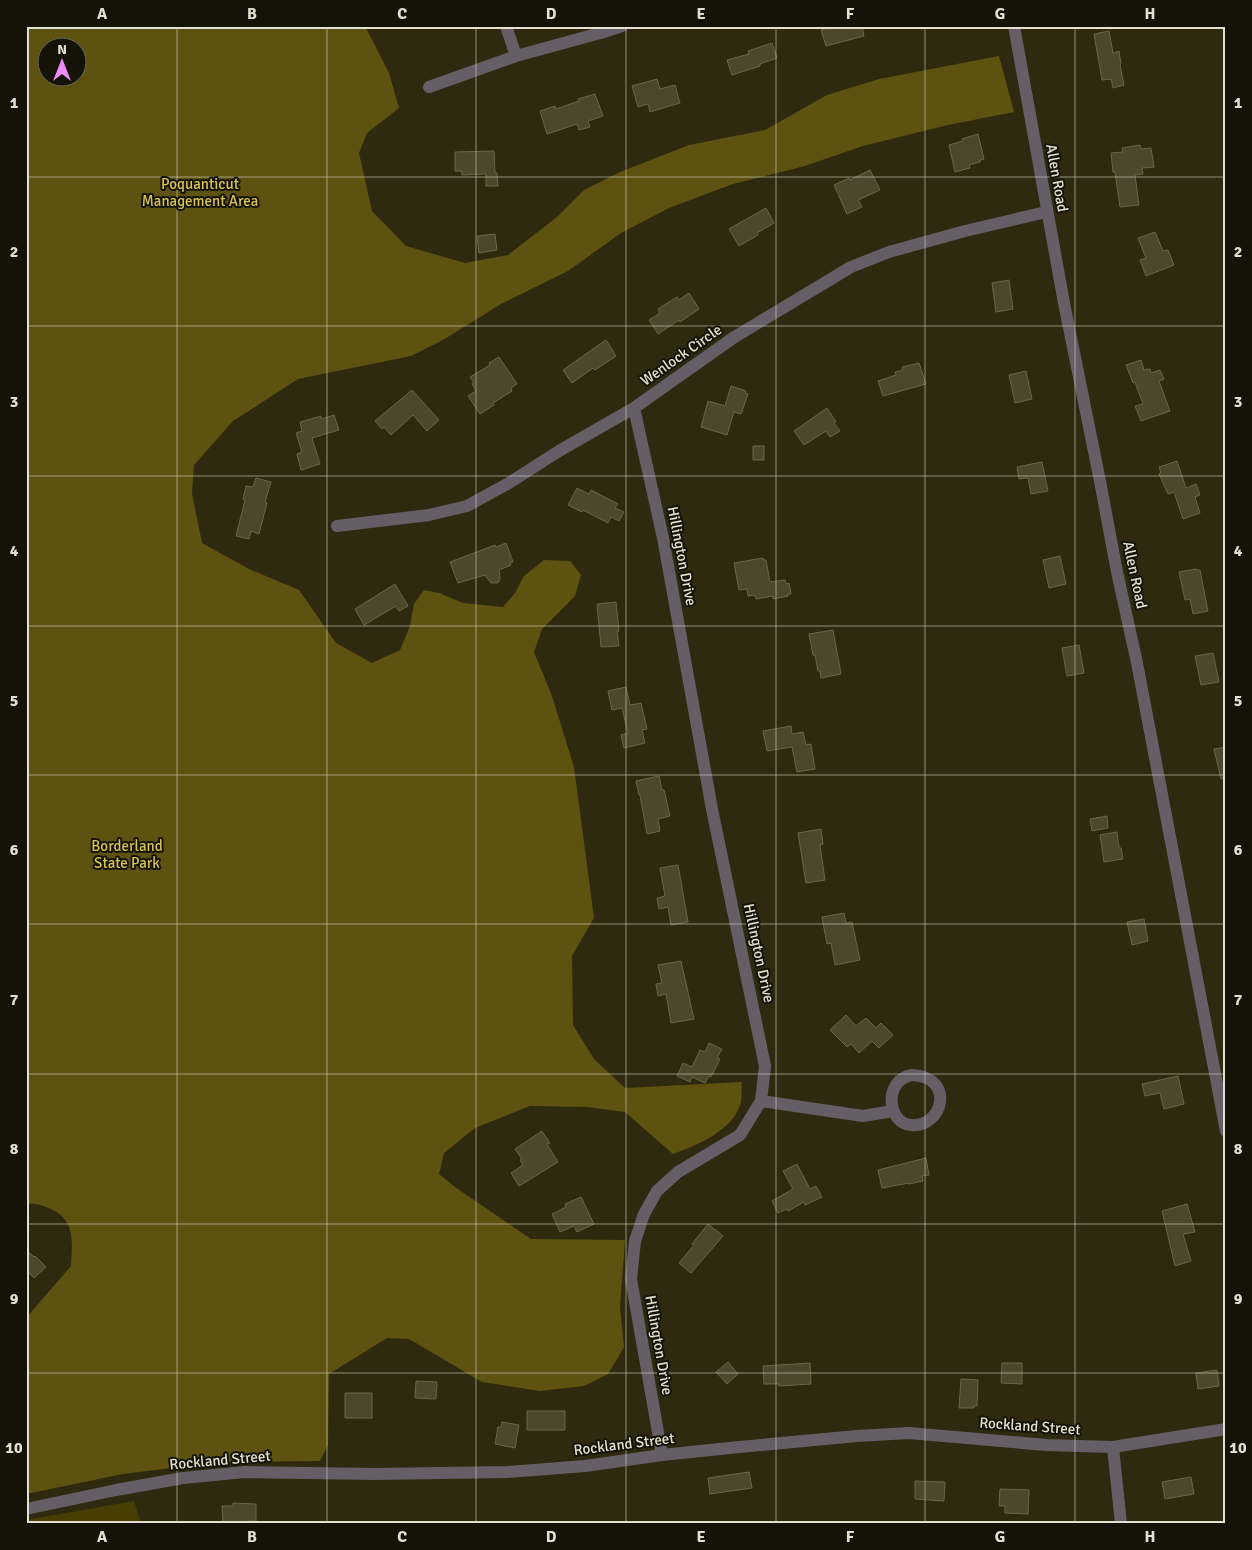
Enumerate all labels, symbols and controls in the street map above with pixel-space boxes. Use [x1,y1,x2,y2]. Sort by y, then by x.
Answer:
text: A [97,4,108,24]
text: B [247,4,257,24]
text: C [397,4,407,24]
text: D [546,4,557,24]
text: E [696,4,706,24]
text: F [846,4,855,24]
text: G [995,4,1005,24]
text: H [1145,4,1155,24]
north arrow [38,38,88,88]
text: N [57,41,67,58]
text: 1 [10,93,19,113]
text: 1 [1234,93,1243,113]
street label: Allen Road [1042,143,1072,213]
park label: Poquanticut Management Area [142,175,258,210]
text: 2 [10,242,18,262]
text: 2 [1234,242,1242,262]
street label: Wenlock Circle [637,320,725,390]
text: 3 [10,392,18,412]
text: 3 [1234,392,1242,412]
street label: Hillington Drive [664,505,700,607]
street label: Allen Road [1119,540,1151,610]
text: 4 [10,541,19,561]
text: 4 [1234,541,1243,561]
text: 5 [10,691,18,711]
text: 5 [1234,691,1242,711]
park label: Borderland State Park [91,837,163,872]
text: 6 [10,840,19,860]
text: 6 [1234,840,1243,860]
street label: Hillington Drive [740,902,778,1004]
text: 7 [10,990,19,1010]
text: 7 [1234,990,1243,1010]
text: 8 [10,1139,19,1159]
text: 8 [1234,1139,1243,1159]
text: 9 [10,1289,19,1309]
text: 9 [1234,1289,1243,1309]
street label: Hillington Drive [641,1294,677,1396]
street label: Rockland Street [979,1413,1081,1439]
street label: Rockland Street [573,1429,675,1459]
text: 10 [5,1438,23,1458]
text: 10 [1229,1438,1247,1458]
street label: Rockland Street [169,1447,271,1473]
text: A [97,1527,108,1547]
text: B [247,1527,257,1547]
text: C [397,1527,407,1547]
text: D [546,1527,557,1547]
text: E [696,1527,706,1547]
text: F [846,1527,855,1547]
text: G [995,1527,1005,1547]
text: H [1145,1527,1155,1547]

